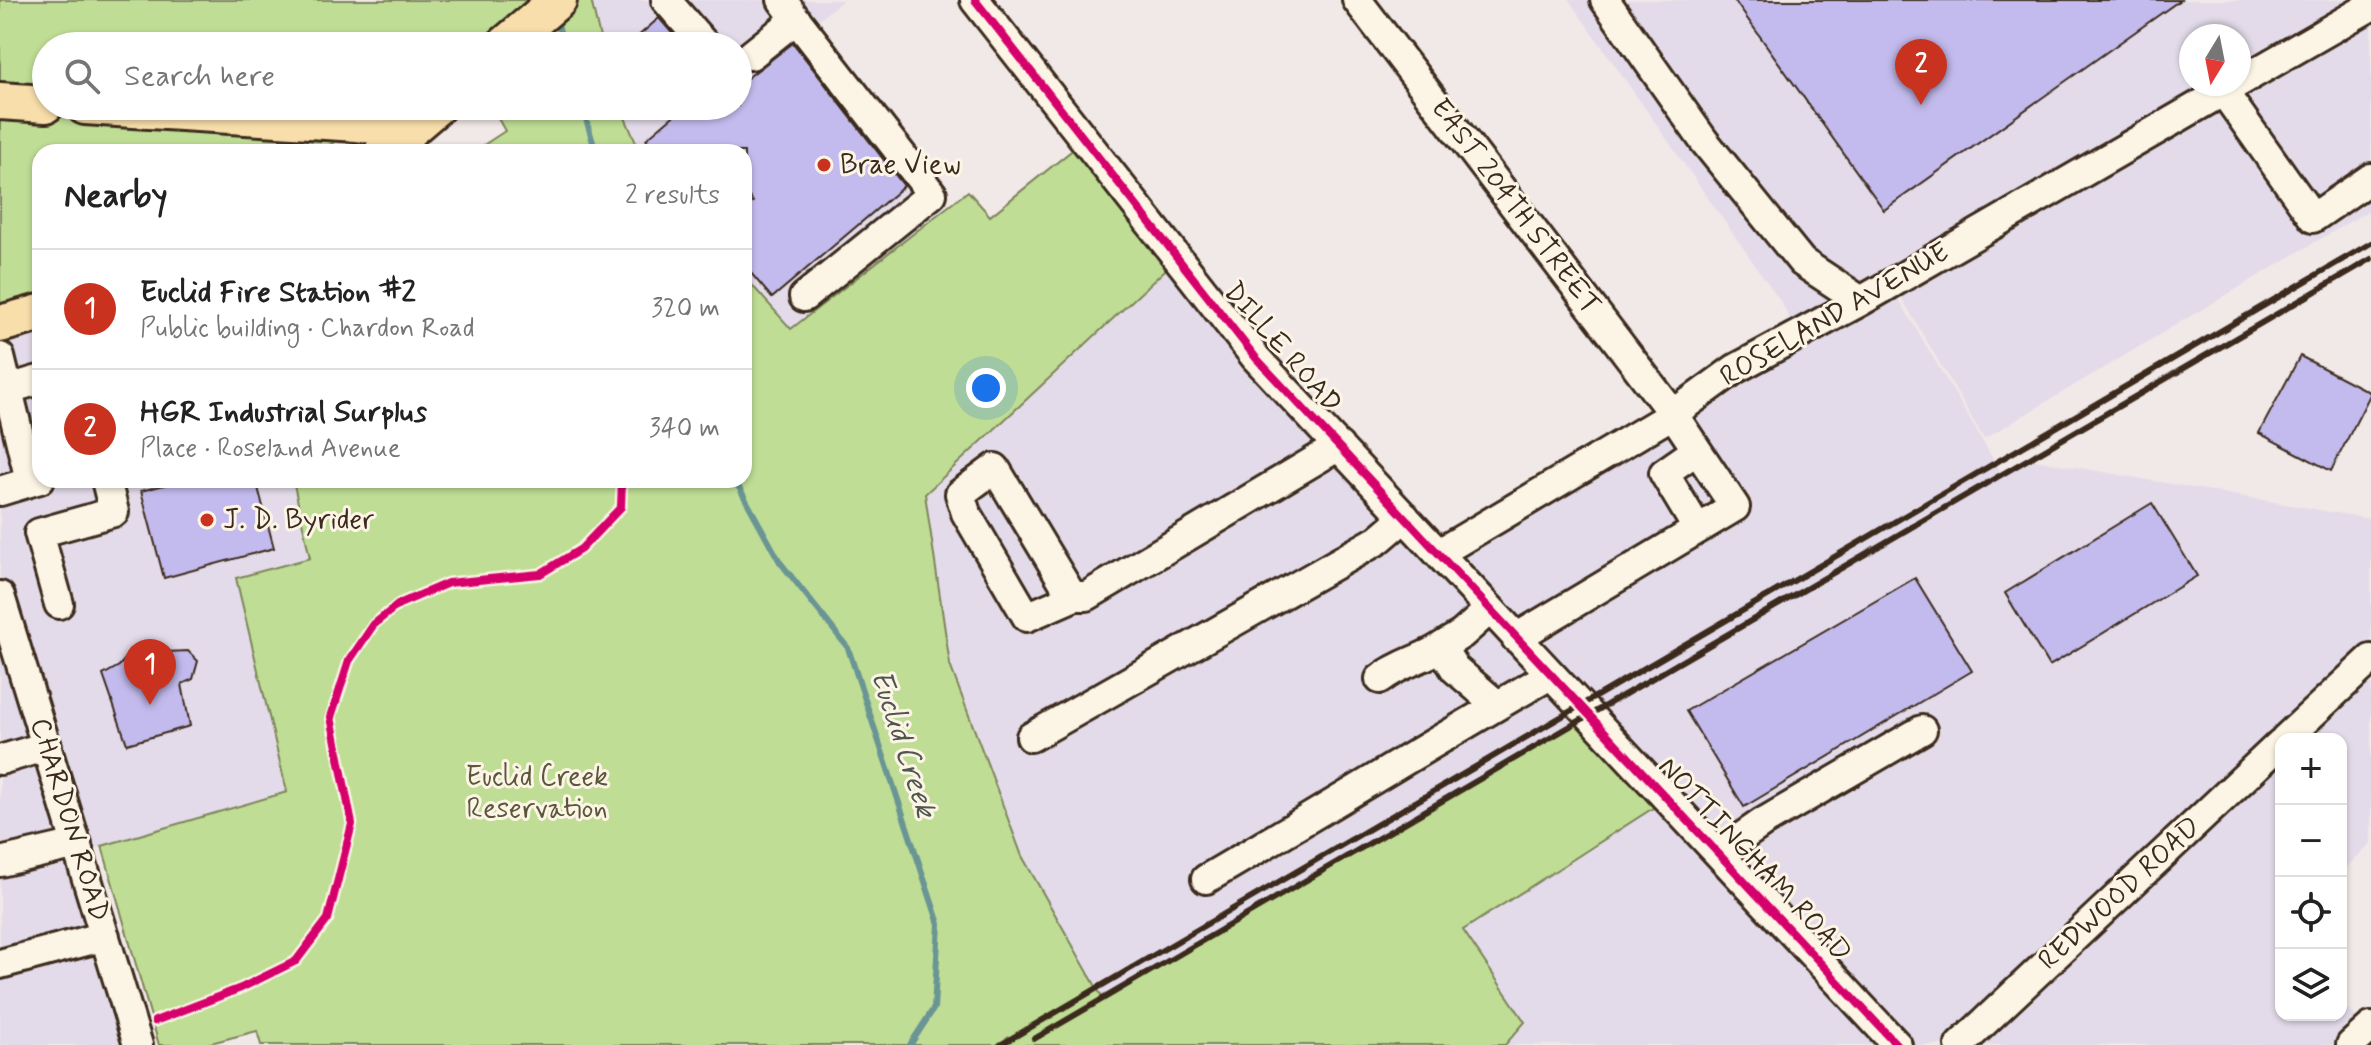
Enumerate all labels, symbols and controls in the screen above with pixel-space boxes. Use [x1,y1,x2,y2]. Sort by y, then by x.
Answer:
north arrow [2179,24,2251,96]
search box [32,32,752,120]
pin: 2 [1895,39,1947,105]
icon: search [60,54,104,98]
text: Search here [124,57,275,96]
street label: EAST 204TH STREET [1421,91,1609,323]
place label: Brae View [840,147,961,184]
marker: Brae View [815,156,833,174]
text: Nearby [64,174,168,219]
text: 2 results [625,179,720,213]
street label: ROSELAND AVENUE [1714,234,1956,396]
text: Euclid Fire Station #2 [140,273,416,312]
street label: DILLE ROAD [1215,274,1349,422]
text: 1 [84,292,96,326]
text: 320 m [651,292,720,326]
text: Public building · Chardon Road [140,312,475,346]
your location [966,368,1006,408]
text: HGR Industrial Surplus [140,393,427,432]
text: 2 [84,412,96,446]
text: 340 m [649,412,720,446]
text: Place · Roseland Avenue [140,432,401,466]
place label: J. D. Byrider [223,502,374,539]
marker: J. D. Byrider [198,511,216,529]
pin: 1 [124,639,176,705]
water label: Euclid Creek [861,665,946,824]
street label: CHARDON ROAD [20,714,118,926]
map controls [2275,733,2347,1021]
button: + [2275,733,2347,805]
street label: NOTTINGHAM ROAD [1649,749,1859,971]
park label: Euclid Creek Reservation [466,759,608,828]
button: − [2275,805,2347,877]
street label: REDWOOD ROAD [2031,809,2209,979]
button: locate [2275,877,2347,949]
button: layers [2275,949,2347,1021]

